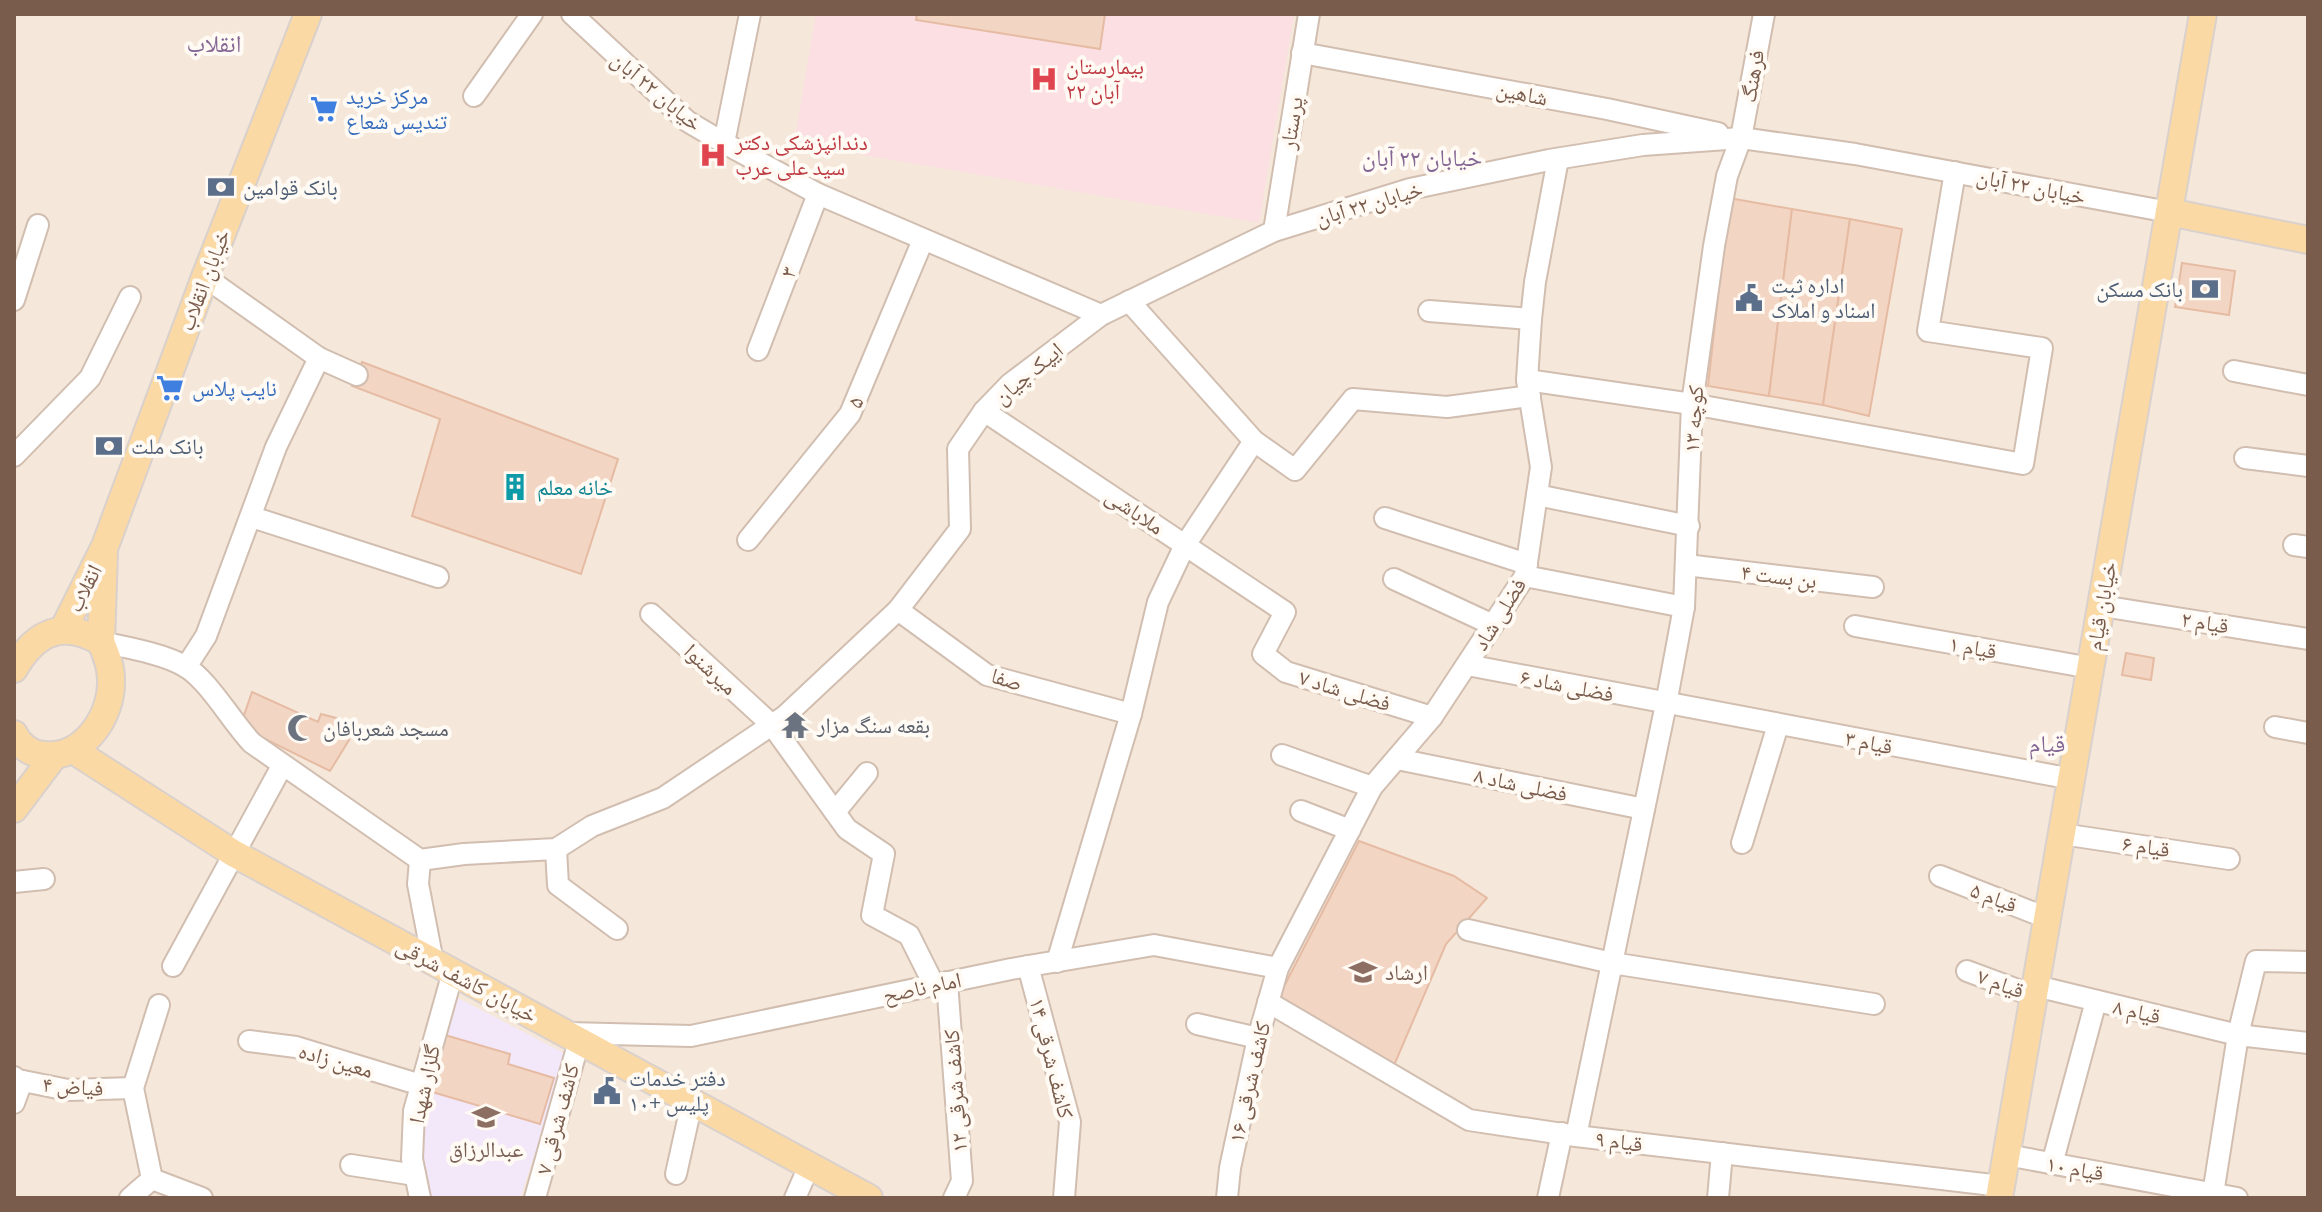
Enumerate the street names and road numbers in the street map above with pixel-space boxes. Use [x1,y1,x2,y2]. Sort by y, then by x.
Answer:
street label: خیابان ۲۲ آبان [605,44,709,138]
street label: فرهنگ [1733,47,1771,105]
street label: شاهین [1494,73,1550,113]
street label: پرستار [1272,95,1310,152]
street label: خیابان ۲۲ آبان [1974,161,2088,211]
street label: خیابان ۲۲ آبان [1312,173,1426,233]
street label: خیابان انقلاب [171,225,237,335]
street label: ۳ [772,262,804,282]
street label: ایپک چیان [987,335,1069,411]
street label: کوچه ۱۳ [1676,384,1710,454]
street label: ۵ [839,391,871,413]
street label: ملاباشی [1100,480,1170,542]
street label: بن بست ۴ [1739,556,1819,596]
street label: انقلاب [59,559,109,617]
street label: خیابان قیام [2078,559,2124,653]
street label: فضلی شاد [1465,572,1533,656]
street label: قیام ۲ [2179,603,2231,641]
street label: قیام ۱ [1947,628,1999,666]
street label: میرشنوا [678,636,744,702]
street label: صفا [987,660,1027,698]
street label: فضلی شاد ۶ [1518,661,1616,709]
street label: فضلی شاد ۷ [1295,662,1395,718]
street label: قیام ۳ [1843,723,1895,761]
street label: فضلی شاد ۸ [1472,759,1570,809]
street label: قیام ۶ [2120,828,2172,864]
street label: قیام ۵ [1966,874,2022,920]
street label: خیابان کاشف شرقی [391,930,543,1030]
street label: قیام ۷ [1973,961,2029,1005]
street label: امام ناصح [880,964,964,1010]
street label: قیام ۸ [2110,991,2164,1031]
street label: کاشف شرقی ۱۴ [1023,994,1081,1122]
street label: کاشف شرقی ۱۶ [1221,1018,1277,1146]
street label: کاشف شرقی ۱۲ [936,1028,974,1154]
street label: معین زاده [295,1035,377,1085]
street label: گلزار شهدا [401,1042,447,1126]
street label: کاشف شرقی ۷ [528,1060,586,1178]
street label: فیاض ۴ [41,1069,105,1103]
street label: قیام ۹ [1593,1123,1645,1159]
street label: قیام ۱۰ [2044,1148,2106,1188]

